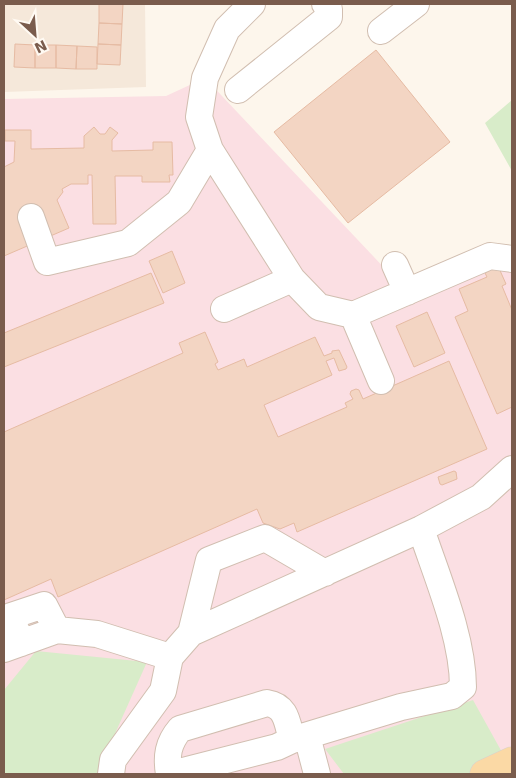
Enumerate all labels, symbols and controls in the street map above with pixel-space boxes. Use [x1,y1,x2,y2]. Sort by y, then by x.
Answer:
north arrow [10,10,60,60]
text: N [32,37,49,56]

